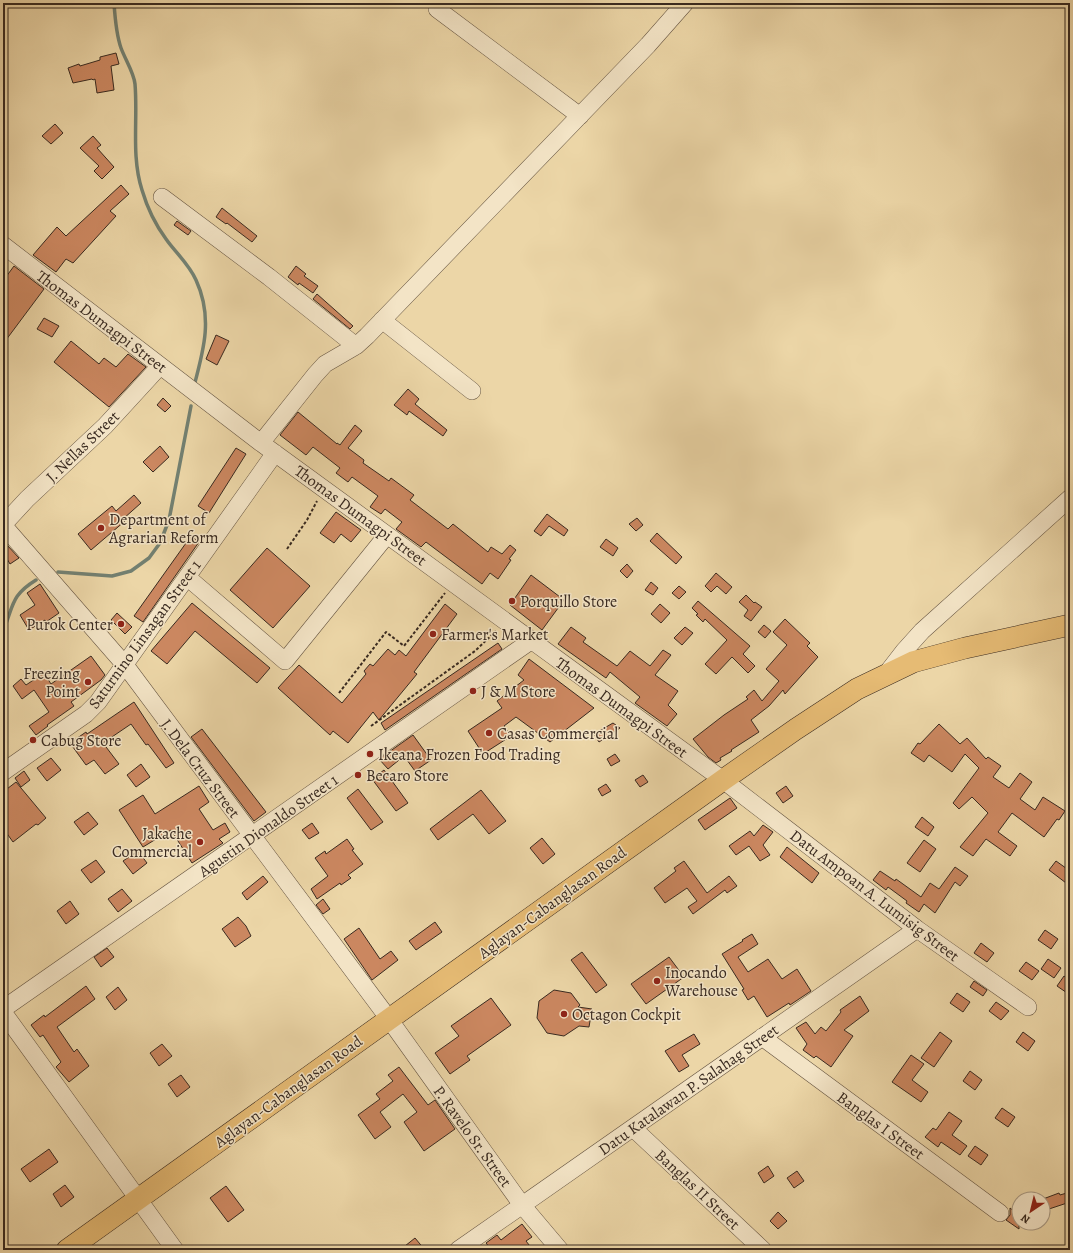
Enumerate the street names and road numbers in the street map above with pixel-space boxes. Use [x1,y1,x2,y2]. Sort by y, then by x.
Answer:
street label: Thomas Dumagpi Street [32,265,171,378]
street label: J. Nellas Street [41,406,124,487]
street label: Thomas Dumagpi Street [290,460,431,571]
street label: Saturnino Linsagan Street 1 [83,555,207,714]
street label: Thomas Dumagpi Street [551,652,692,763]
street label: J. Dela Cruz Street [156,714,245,823]
street label: Agustin Dionaldo Street 1 [194,769,343,883]
street label: Datu Ampoan A. Lumisig Street [785,825,964,967]
street label: Aglayan-Cabanglasan Road [473,841,631,965]
street label: Datu Katalawan P. Salahag Street [594,1019,783,1161]
street label: Aglayan-Cabanglasan Road [209,1030,367,1154]
street label: P. Ravelo Sr. Street [428,1081,516,1192]
street label: Banglas I Street [832,1087,929,1165]
street label: Banglas II Street [650,1145,745,1235]

